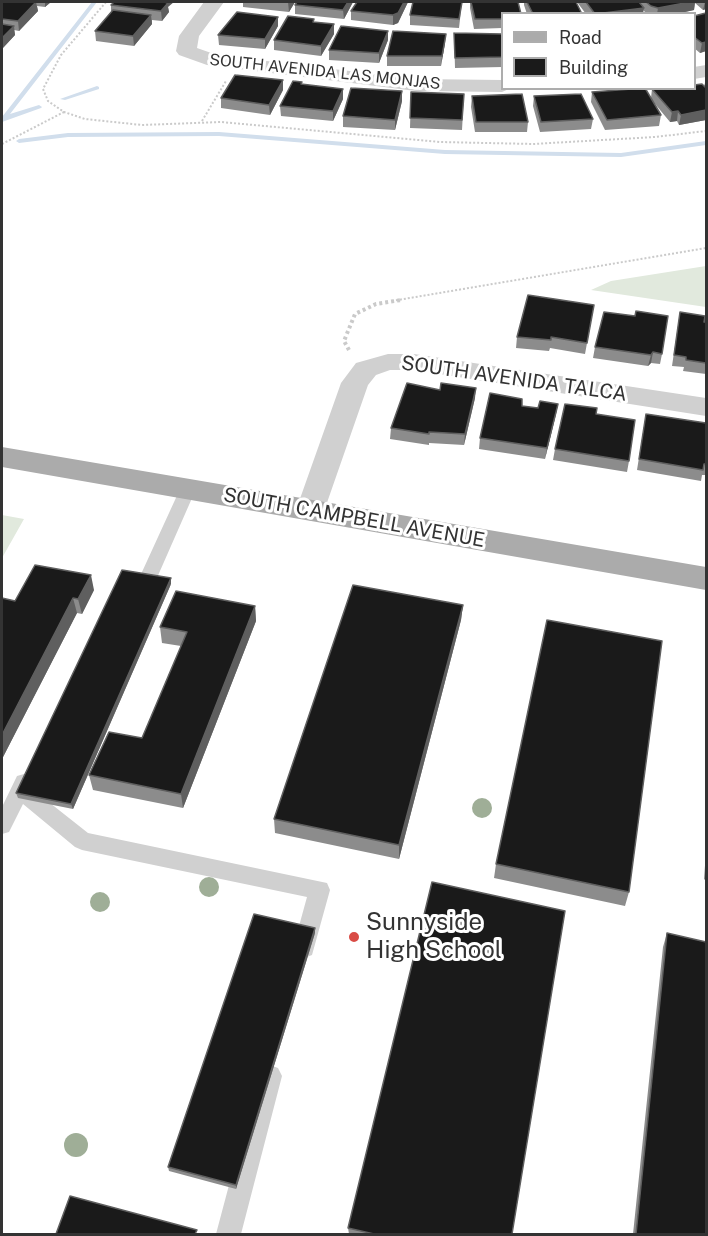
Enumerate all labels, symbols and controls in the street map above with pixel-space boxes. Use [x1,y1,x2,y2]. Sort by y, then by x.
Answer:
legend [501,12,696,90]
text: Road [559,27,602,48]
street label: SOUTH AVENIDA LAS MONJAS [208,50,442,94]
text: Building [559,57,628,78]
street label: SOUTH AVENIDA TALCA [400,351,628,407]
street label: SOUTH CAMPBELL AVENUE [221,483,487,553]
place label: Sunnyside High School [366,909,502,965]
marker: Sunnyside High School [347,930,361,944]

